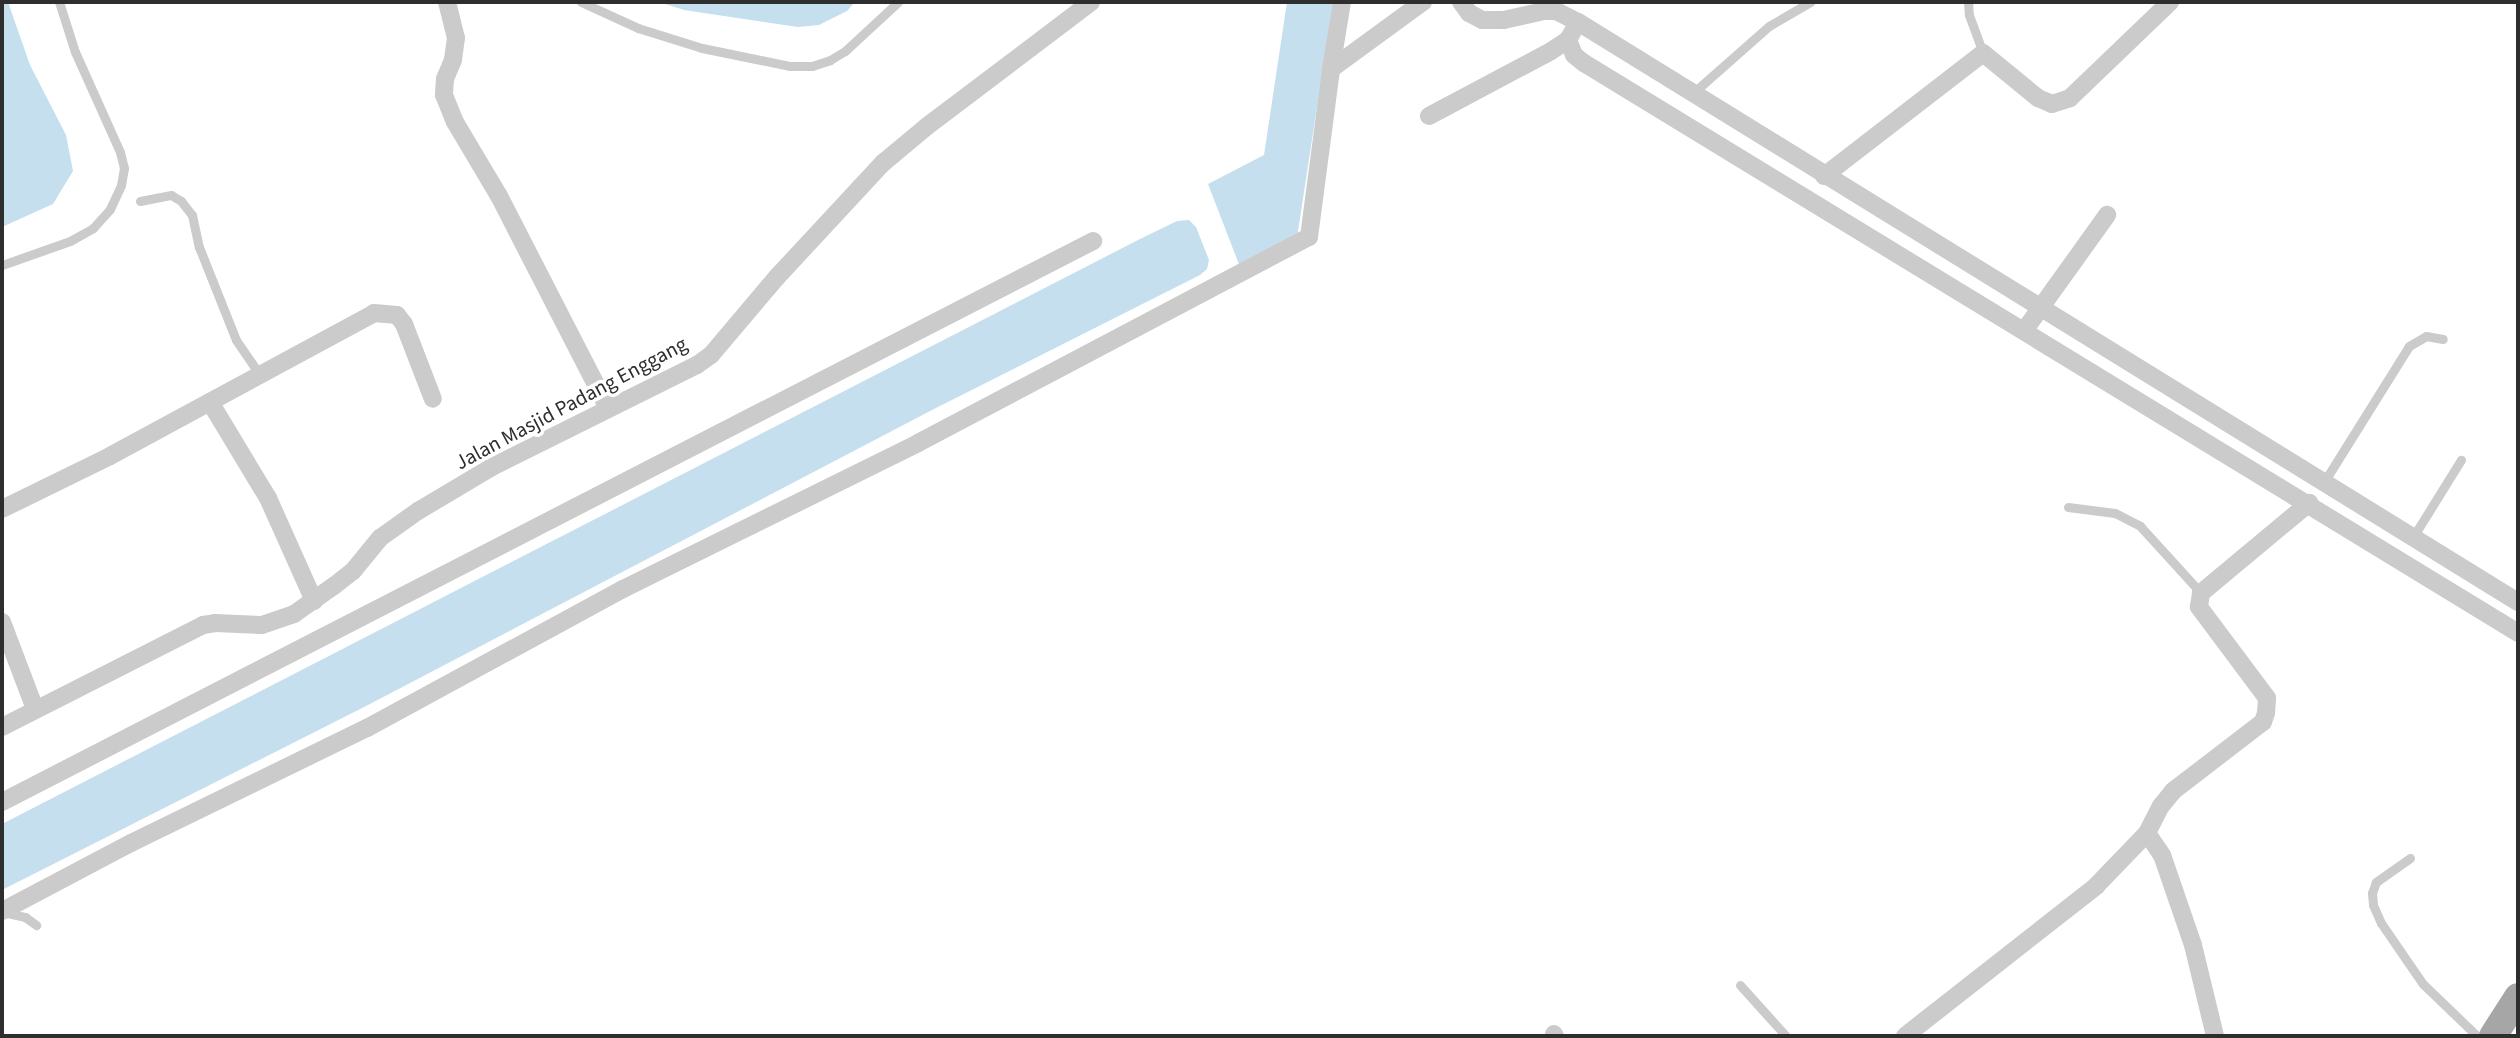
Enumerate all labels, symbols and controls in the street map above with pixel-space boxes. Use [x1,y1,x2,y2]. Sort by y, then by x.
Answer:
street label: Jalan Masjid Padang Enggang [451,331,691,475]

